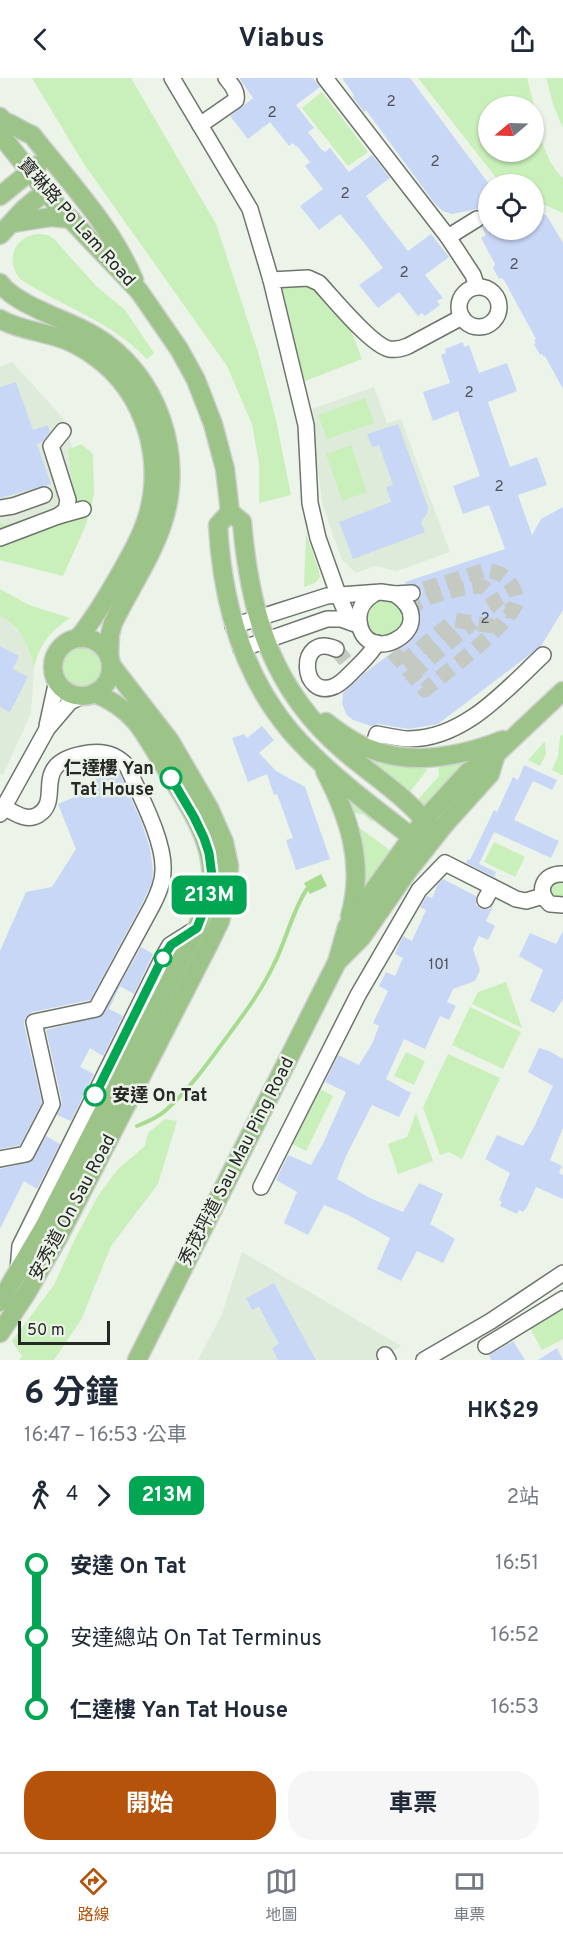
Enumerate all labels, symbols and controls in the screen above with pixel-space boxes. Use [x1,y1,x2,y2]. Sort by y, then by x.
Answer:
text: Viabus [239,22,324,56]
icon: back [24,23,57,56]
icon: share [506,23,539,56]
house number: 2 [386,93,396,112]
north arrow [478,96,544,162]
map controls [478,96,544,240]
house number: 2 [267,104,277,123]
house number: 2 [430,153,440,172]
street label: 寶琳路 Po Lam Road [12,154,140,292]
button: locate [478,174,544,240]
house number: 2 [340,185,350,204]
house number: 2 [509,256,519,275]
house number: 2 [399,264,409,283]
house number: 2 [464,384,474,403]
house number: 2 [494,478,504,497]
house number: 2 [480,610,490,629]
place label: 仁達樓 Yan Tat House [64,758,154,802]
marker: 仁達樓 Yan Tat House [160,767,182,789]
line badge: 213M [167,876,251,914]
text: 213M [184,882,234,909]
unlabelled marker [154,949,172,967]
house number: 101 [429,956,449,975]
street label: 秀茂坪道 Sau Mau Ping Road [175,1054,300,1270]
marker: 安達 On Tat [84,1084,106,1106]
place label: 安達 On Tat [112,1085,207,1108]
street label: 安秀道 On Sau Road [25,1131,122,1285]
scale bar [18,1318,110,1346]
text: 50 m [27,1321,65,1341]
text: 6 分鐘 [24,1374,119,1416]
text: HK$29 [467,1398,539,1425]
text: 16:47 – 16:53 · 公車 [24,1423,187,1449]
icon: walk [24,1479,57,1512]
icon: forward [87,1479,120,1512]
text: 4 [66,1482,78,1508]
text: 213M [141,1482,192,1509]
text: 2站 [507,1485,539,1511]
text: 16:51 [495,1551,539,1577]
text: 安達 On Tat [70,1554,186,1581]
text: 16:52 [491,1623,539,1649]
text: 安達總站 On Tat Terminus [70,1626,322,1653]
text: 16:53 [491,1695,539,1721]
text: 仁達樓 Yan Tat House [70,1698,288,1725]
button: 開始 [24,1771,276,1840]
button: 車票 [288,1771,539,1840]
tab: 路線 [77,1865,110,1926]
tab: 地圖 [265,1865,298,1926]
tab: 車票 [453,1865,486,1926]

